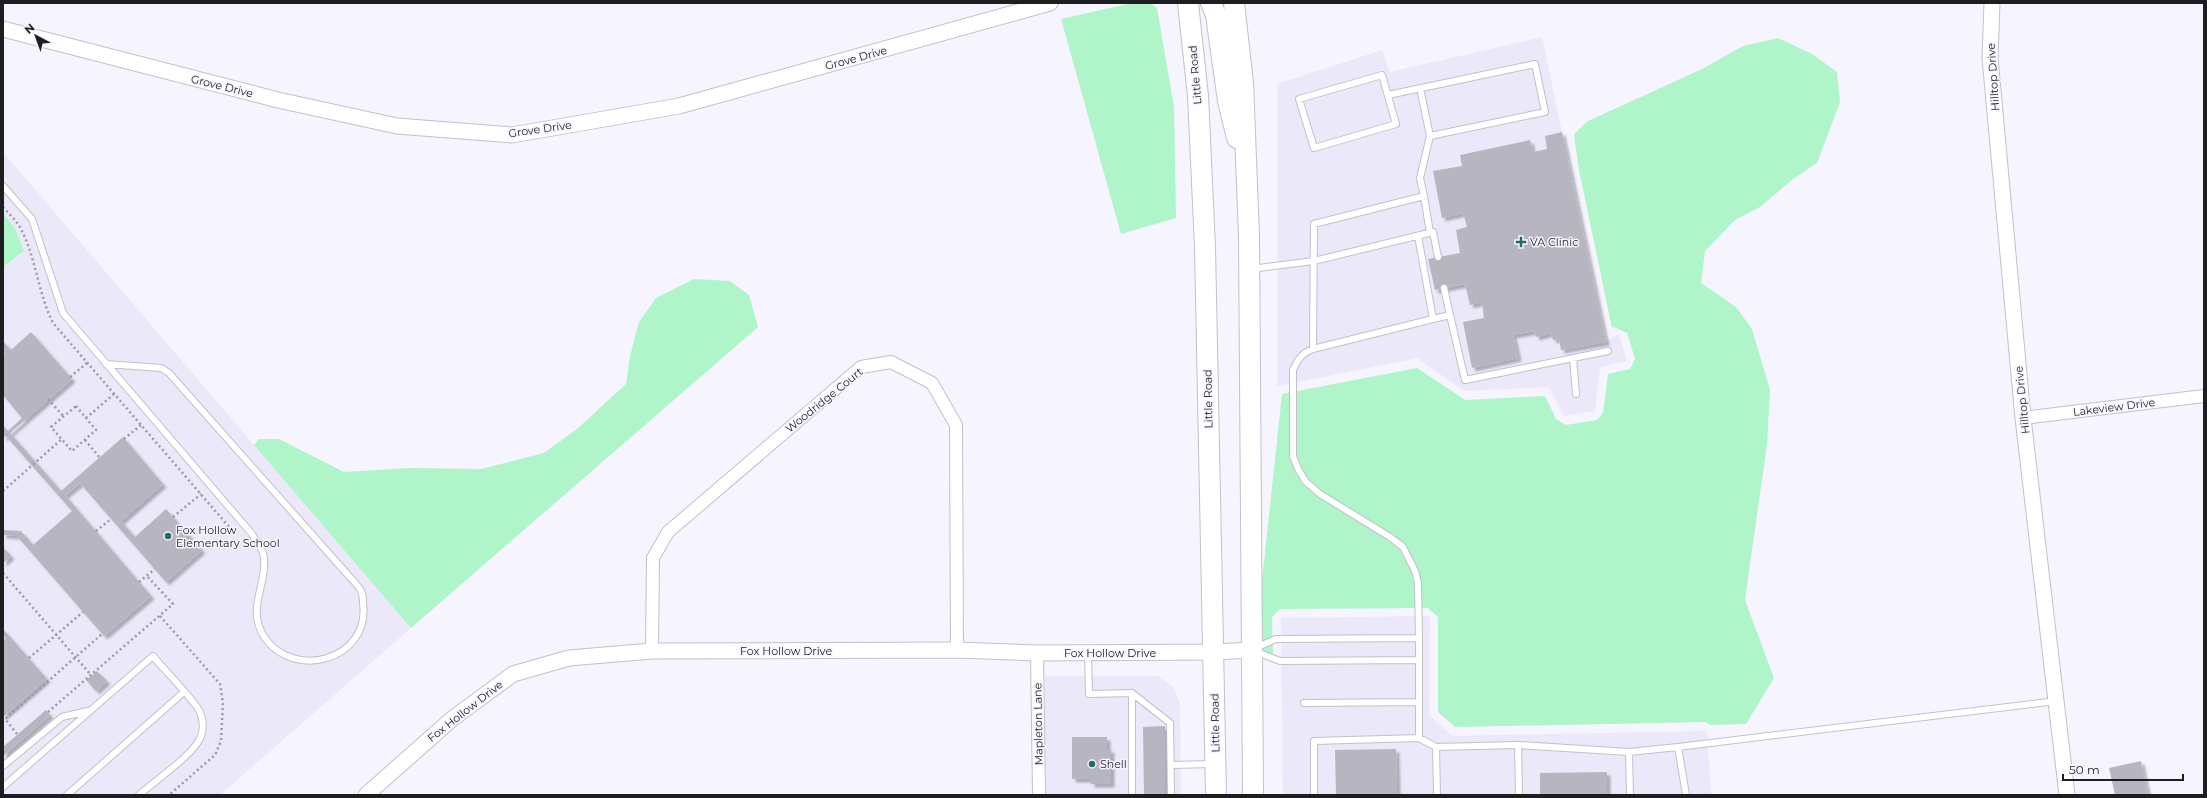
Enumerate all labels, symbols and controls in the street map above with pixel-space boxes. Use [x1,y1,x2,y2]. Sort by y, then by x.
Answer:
north arrow [16,16,56,56]
text: N [21,20,37,37]
street label: Hilltop Drive [1984,42,2002,111]
street label: Grove Drive [823,43,889,73]
street label: Little Road [1185,45,1205,105]
street label: Grove Drive [189,72,255,101]
street label: Grove Drive [508,118,573,140]
place label: VA Clinic [1530,235,1578,249]
marker: VA Clinic [1515,236,1527,248]
street label: Woodridge Court [782,364,866,436]
street label: Hilltop Drive [2011,365,2033,435]
street label: Little Road [1200,369,1216,429]
street label: Lakeview Drive [2072,395,2156,419]
place label: Fox Hollow Elementary School [176,523,280,550]
marker: Fox Hollow Elementary School [163,531,173,541]
street label: Fox Hollow Drive [740,644,832,658]
street label: Fox Hollow Drive [1064,646,1156,660]
street label: Fox Hollow Drive [424,677,506,745]
street label: Mapleton Lane [1030,682,1046,765]
street label: Little Road [1207,693,1223,753]
scale bar [2063,756,2183,782]
place label: Shell [1100,757,1127,771]
marker: Shell [1087,759,1097,769]
text: 50 m [2069,762,2100,777]

